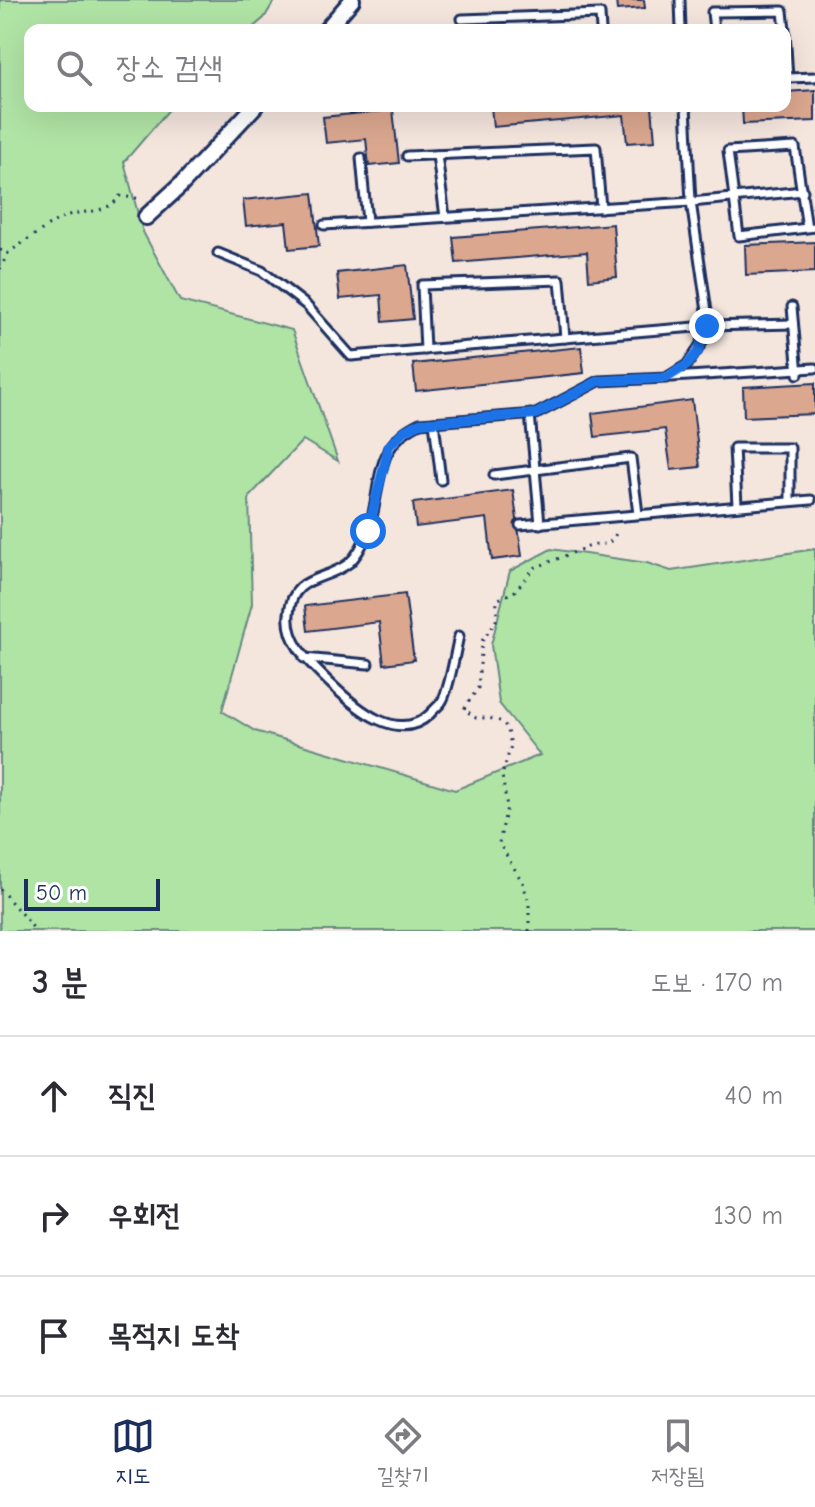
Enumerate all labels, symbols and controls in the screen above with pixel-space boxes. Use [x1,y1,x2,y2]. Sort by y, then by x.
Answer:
search box [24,24,791,112]
icon: search [52,46,96,90]
text: 장소 검색 [116,50,223,85]
route end [689,308,725,344]
route start [350,513,386,549]
scale bar [24,875,160,911]
text: 50 m [36,880,87,906]
text: 3 분 [32,962,88,1002]
text: 도보 · 170 m [651,968,783,998]
icon: ahead [32,1074,76,1118]
text: 직진 [108,1078,156,1113]
text: 40 m [724,1081,783,1111]
icon: right [32,1194,76,1238]
text: 우회전 [108,1198,180,1233]
text: 130 m [714,1201,783,1231]
icon: arrive [32,1314,76,1358]
text: 목적지 도착 [108,1318,239,1353]
tab: 지도 [111,1414,155,1490]
tab: 길찾기 [376,1414,430,1490]
tab: 저장됨 [651,1414,704,1490]

